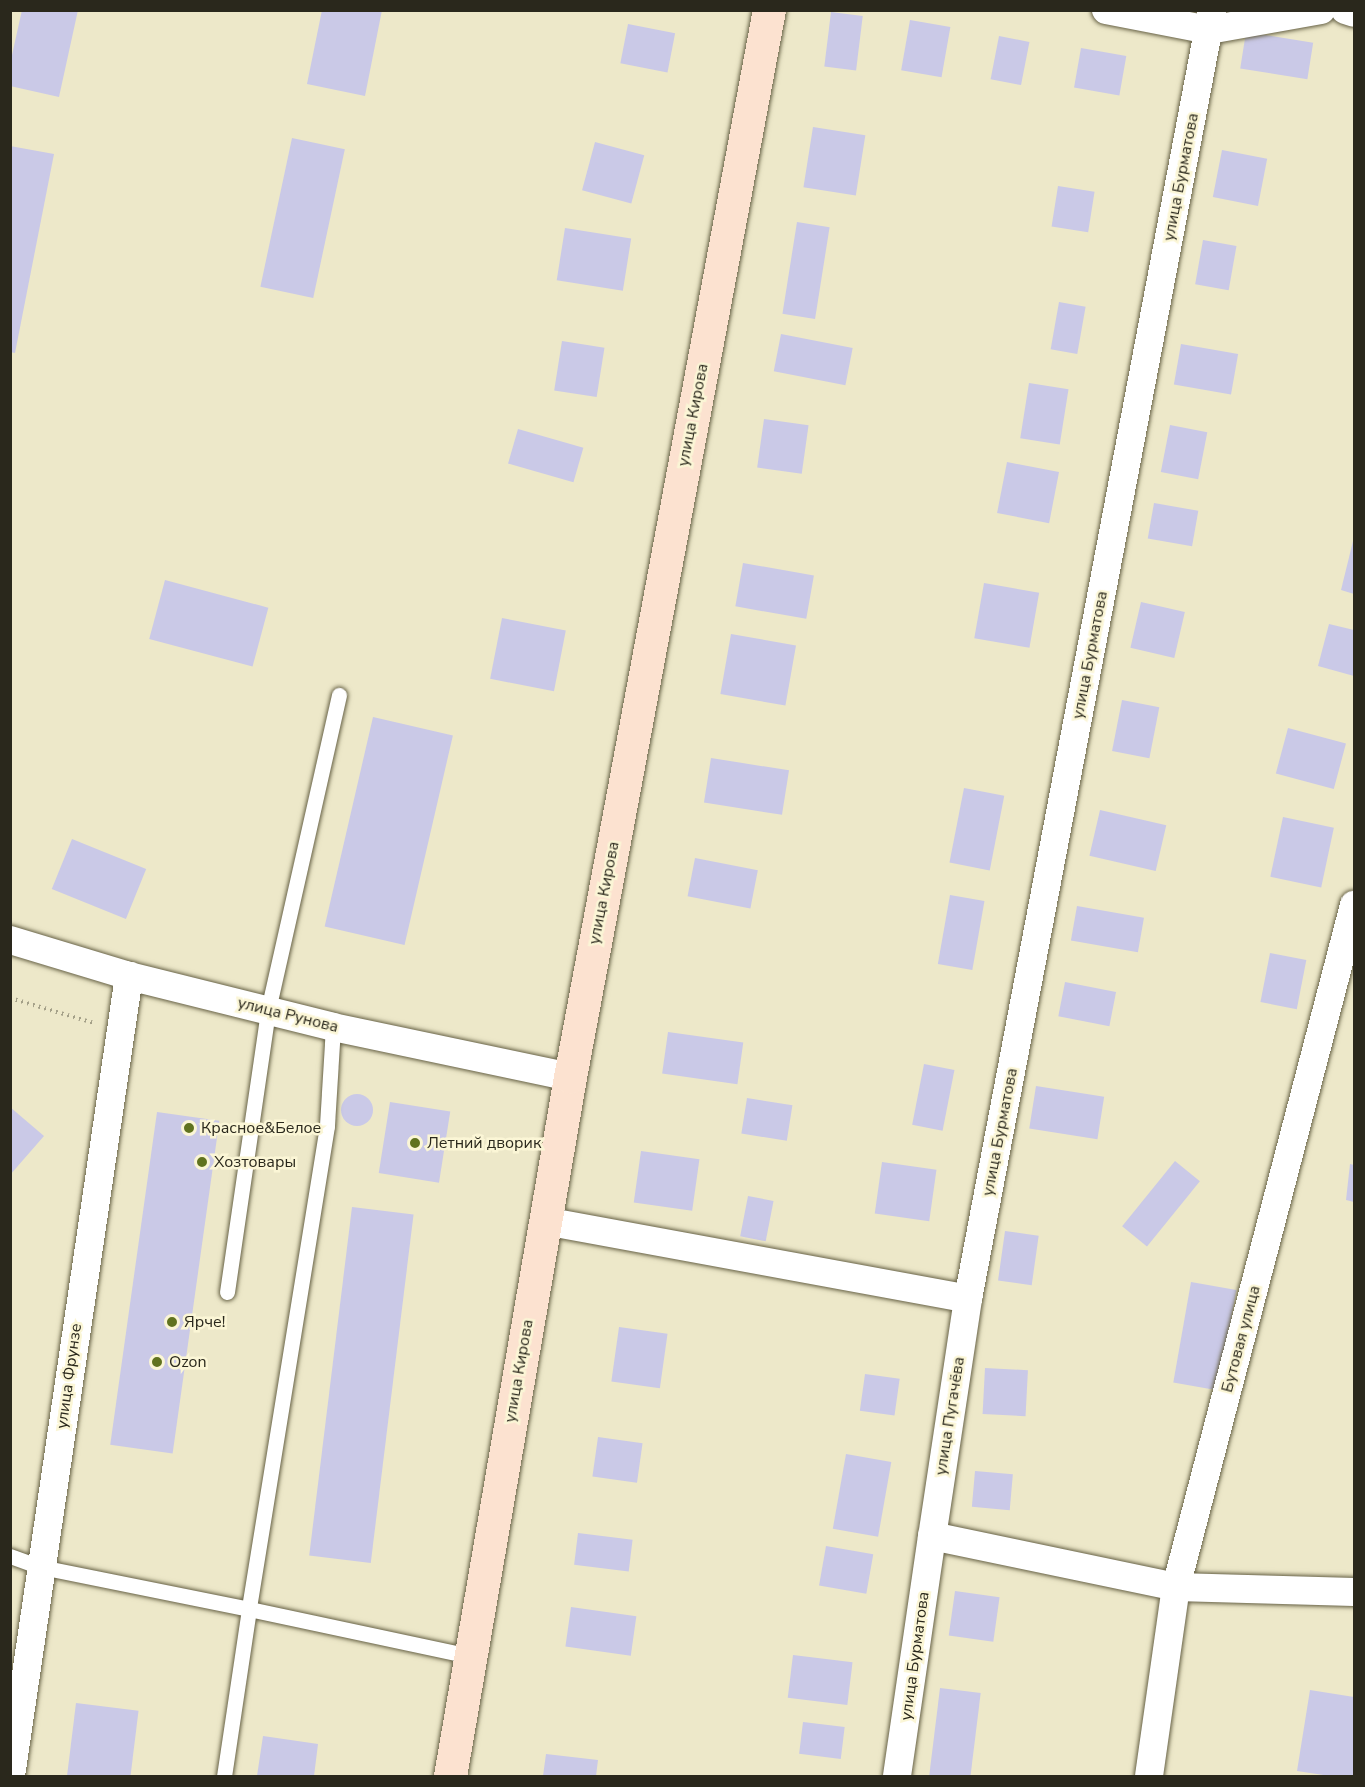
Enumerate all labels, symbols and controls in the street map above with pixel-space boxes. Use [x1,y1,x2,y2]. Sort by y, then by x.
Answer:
street label: улица Бурматова [1159,111,1203,243]
street label: улица Кирова [674,362,712,468]
street label: улица Бурматова [1068,589,1112,721]
street label: улица Кирова [585,840,623,946]
street label: улица Рунова [236,993,340,1037]
street label: улица Бурматова [978,1066,1022,1198]
place label: Красное&Белое [201,1118,321,1138]
marker: Красное&Белое [182,1121,196,1135]
place label: Летний дворик [427,1133,541,1153]
marker: Летний дворик [408,1136,422,1150]
place label: Хозтовары [214,1152,296,1172]
marker: Хозтовары [195,1155,209,1169]
street label: Бутовая улица [1218,1283,1264,1395]
place label: Ярче! [184,1312,225,1332]
marker: Ярче! [165,1315,179,1329]
street label: улица Кирова [500,1318,538,1424]
street label: улица Фрунзе [52,1322,86,1430]
place label: Ozon [169,1352,207,1372]
marker: Ozon [150,1355,164,1369]
street label: улица Пугачёва [931,1355,969,1477]
street label: улица Бурматова [896,1590,934,1722]

